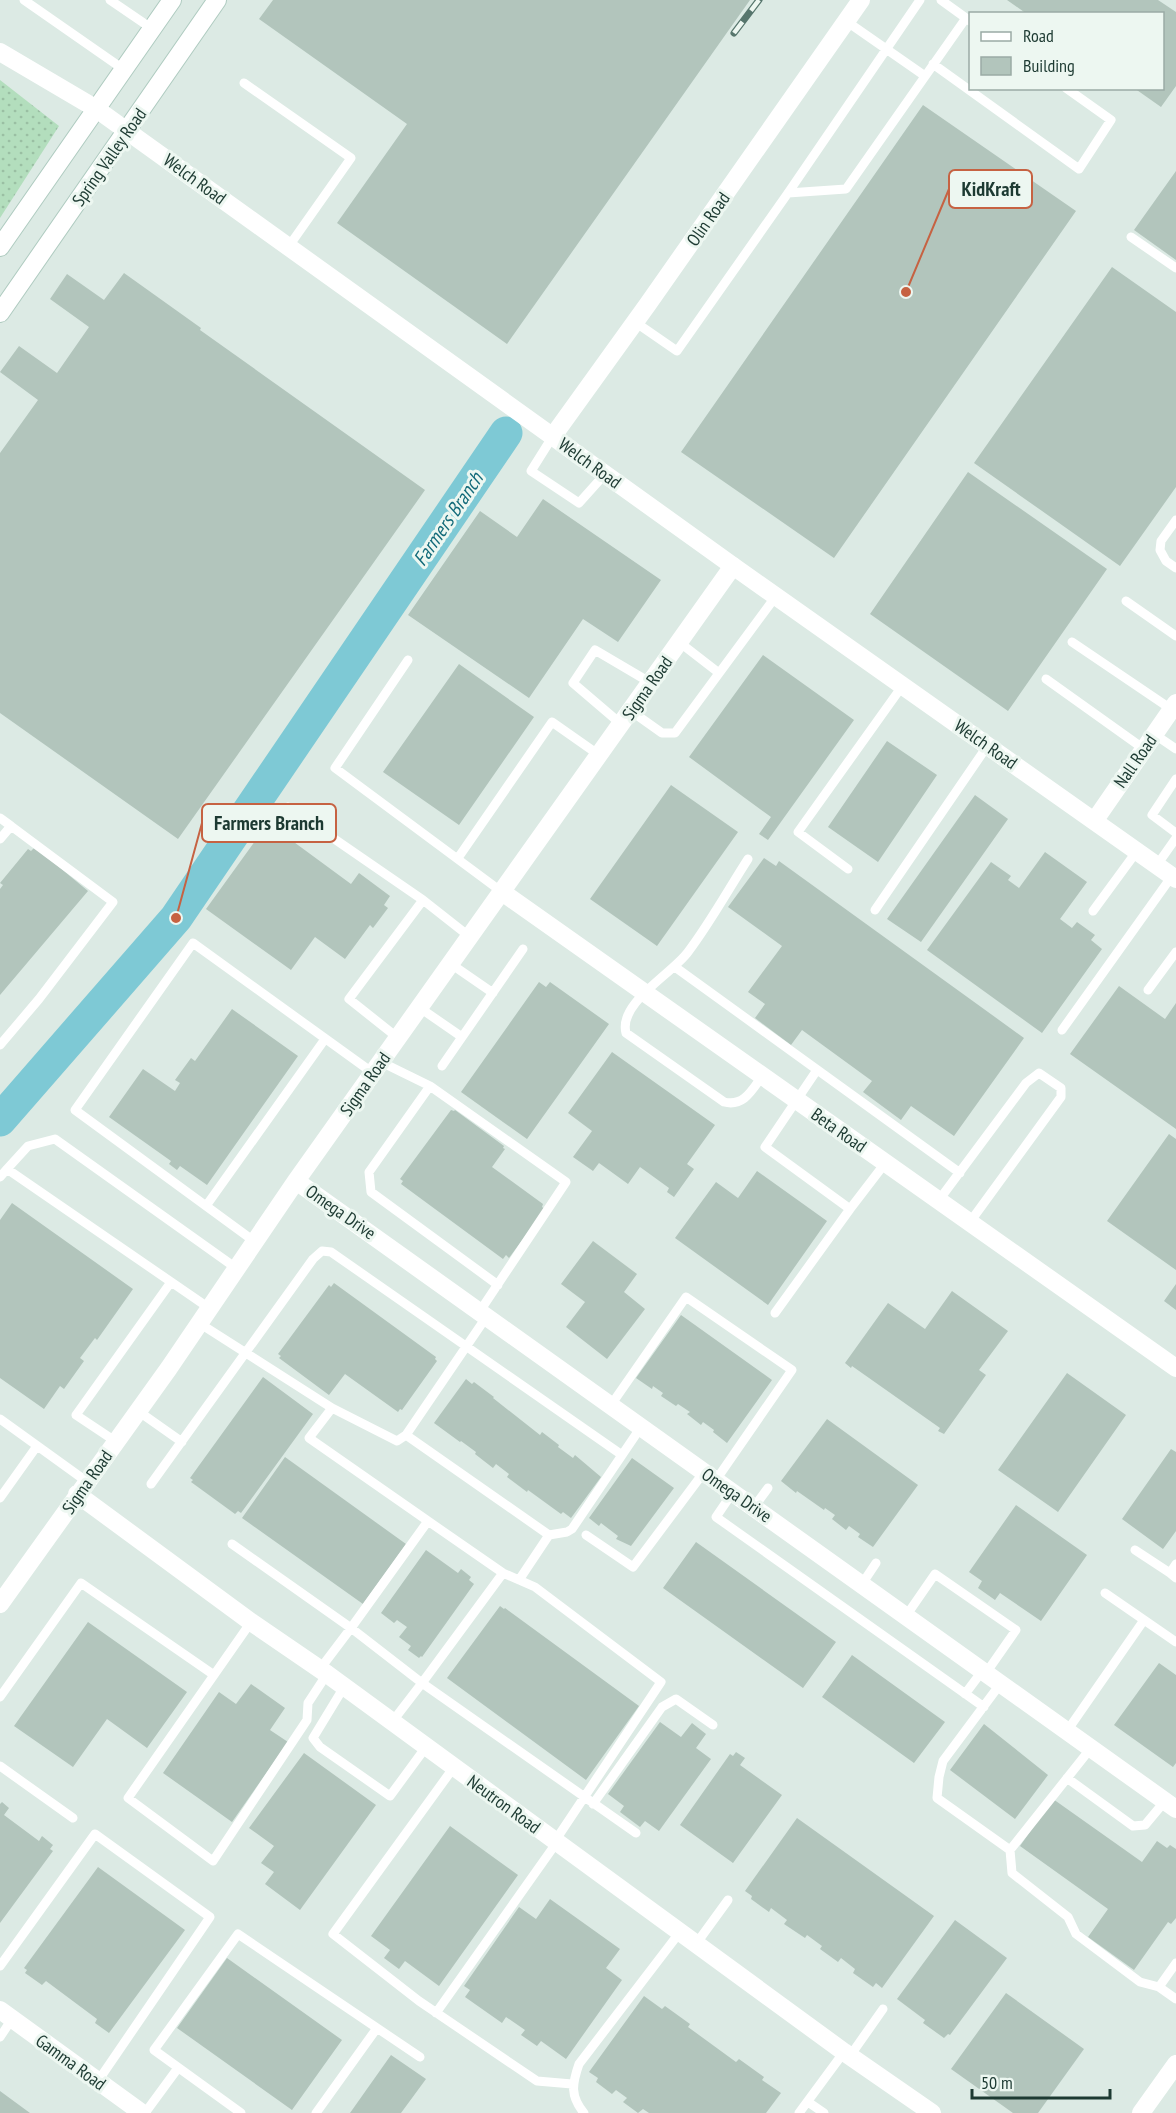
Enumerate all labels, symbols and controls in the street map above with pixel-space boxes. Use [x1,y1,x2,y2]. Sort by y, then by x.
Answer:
legend [969,12,1164,90]
text: Road [1023,24,1054,47]
text: Building [1023,54,1075,77]
street label: Spring Valley Road [67,104,151,210]
street label: Welch Road [159,149,231,209]
callout: KidKraft [949,170,1032,208]
text: KidKraft [961,176,1021,202]
street label: Olin Road [681,188,735,250]
street label: Welch Road [554,433,626,493]
water label: Farmers Branch [407,466,489,571]
street label: Sigma Road [617,652,677,724]
street label: Welch Road [950,714,1022,774]
street label: Nall Road [1108,730,1162,792]
callout: Farmers Branch [202,804,336,842]
text: Farmers Branch [214,810,324,836]
street label: Sigma Road [335,1048,395,1120]
street label: Beta Road [807,1103,871,1157]
street label: Omega Drive [301,1180,381,1244]
street label: Sigma Road [57,1446,117,1518]
street label: Omega Drive [697,1463,777,1527]
street label: Neutron Road [463,1770,545,1838]
street label: Gamma Road [31,2029,111,2095]
scale bar [972,2062,1110,2100]
text: 50 m [981,2071,1013,2094]

